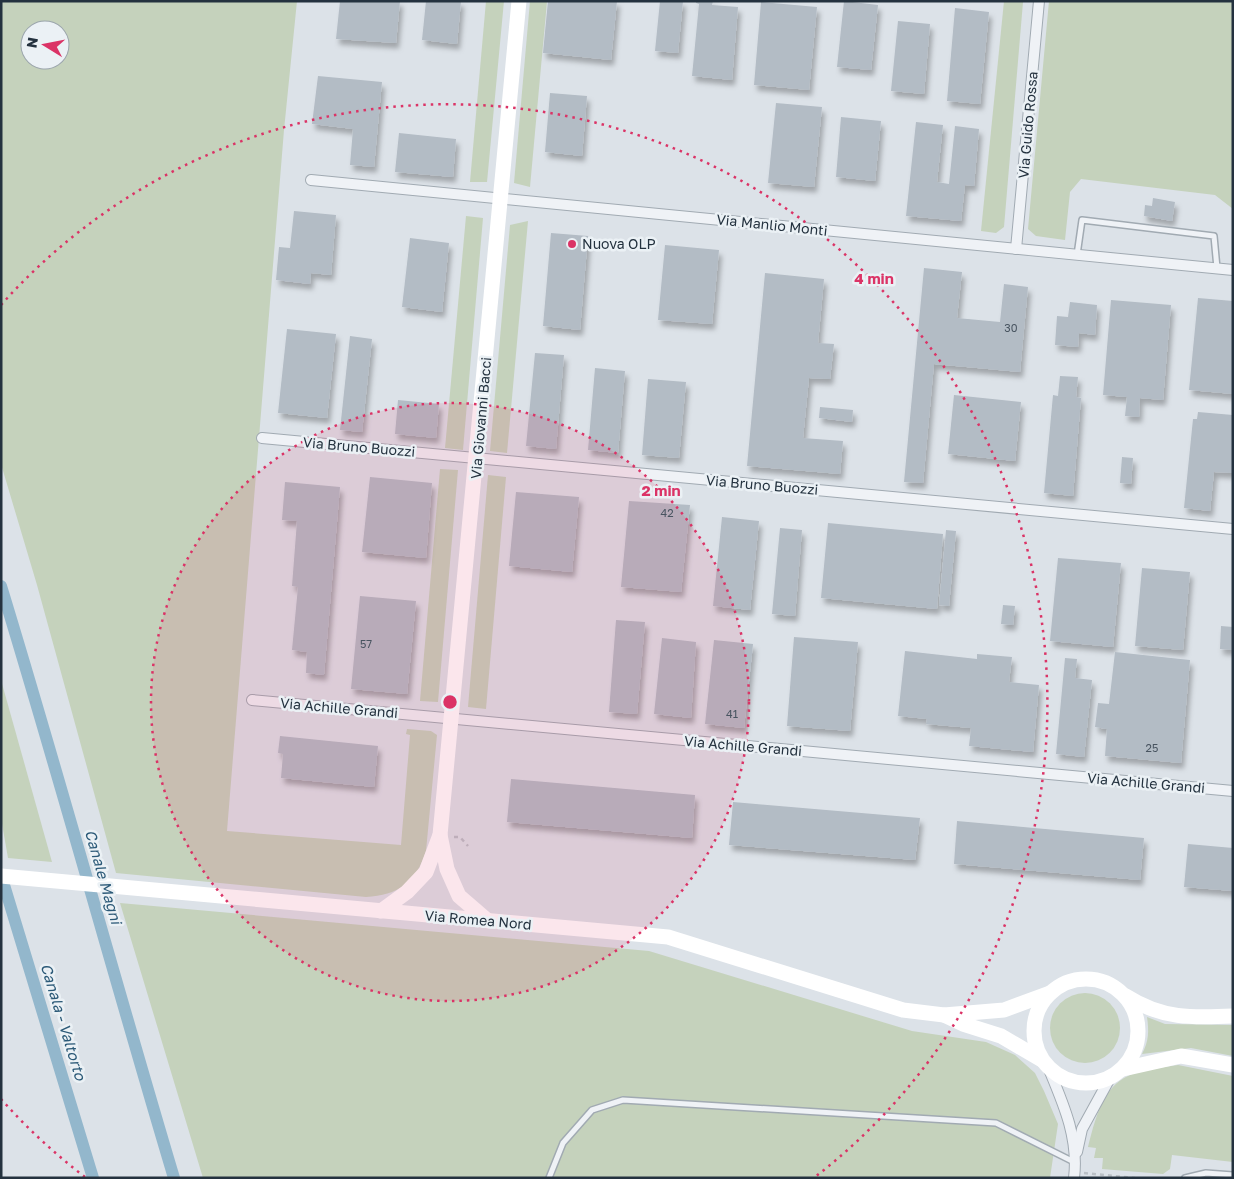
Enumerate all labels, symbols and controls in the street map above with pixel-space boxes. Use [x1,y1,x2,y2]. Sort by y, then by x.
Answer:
north arrow [20,20,70,70]
text: N [22,36,41,49]
street label: Via Guido Rossa [1014,71,1041,179]
street label: Via Manlio Monti [716,210,828,239]
place label: Nuova OLP [582,235,656,252]
marker: Nuova OLP [566,238,578,250]
text: 4 min [854,269,894,287]
house number: 30 [1004,321,1018,334]
street label: Via Giovanni Bacci [467,356,494,480]
street label: Via Bruno Buozzi [302,433,416,460]
street label: Via Bruno Buozzi [705,471,819,498]
text: 2 min [641,481,681,499]
house number: 42 [660,506,674,519]
house number: 57 [360,637,372,650]
centre of rings [441,693,459,711]
street label: Via Achille Grandi [279,694,399,721]
house number: 41 [726,707,738,720]
street label: Via Achille Grandi [683,732,803,759]
house number: 25 [1146,741,1158,754]
street label: Via Achille Grandi [1086,769,1206,796]
water label: Canale Magni [81,827,127,928]
street label: Via Romea Nord [424,906,532,933]
water label: Canala - Valtorto [38,961,91,1083]

